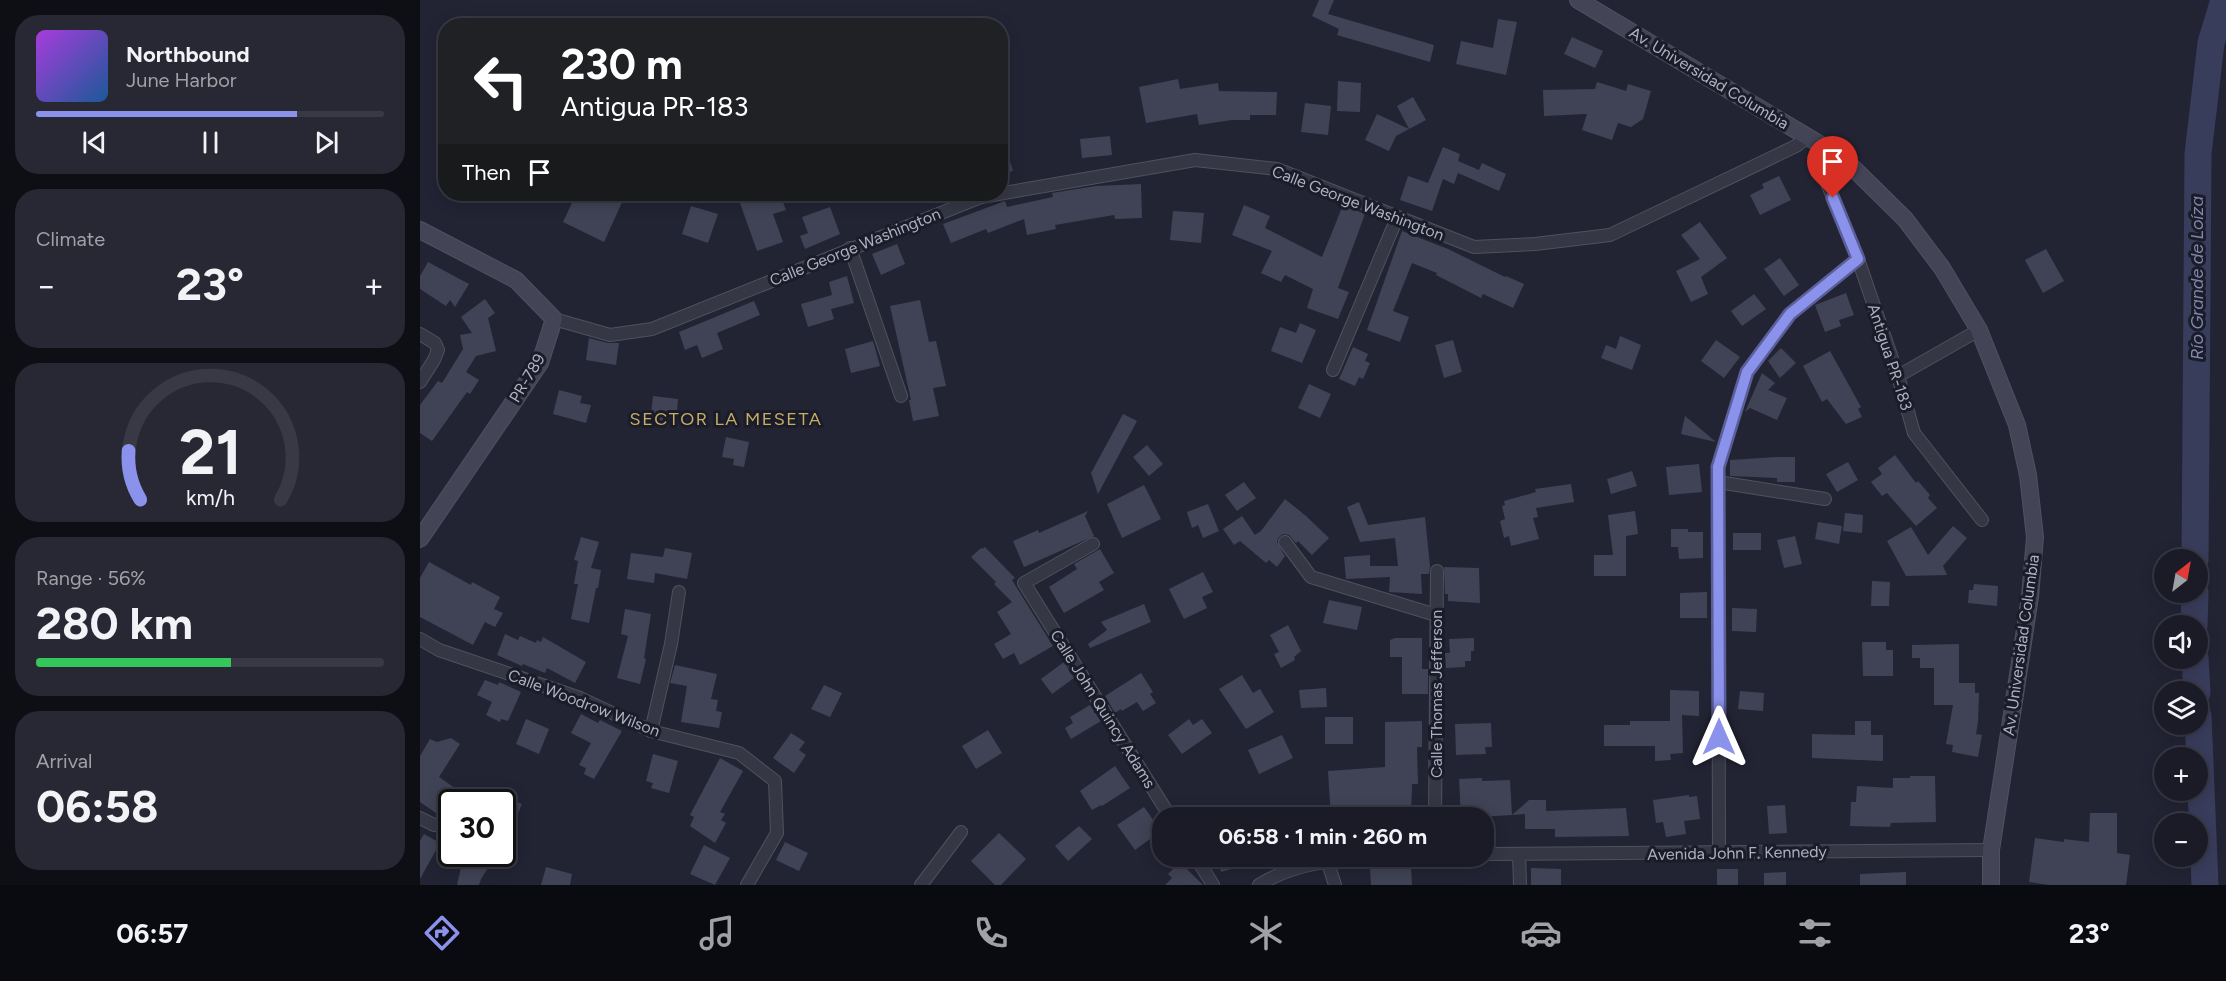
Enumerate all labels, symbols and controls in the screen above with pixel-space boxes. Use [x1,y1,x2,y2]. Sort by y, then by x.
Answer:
street label: Av. Universidad Columbia [1626,23,1792,133]
text: 230 m [561,39,683,90]
text: Northbound [126,41,250,68]
icon: left [462,42,540,120]
text: June Harbor [126,68,237,92]
text: Antigua PR-183 [561,90,748,123]
icon: previous [78,126,111,159]
icon: pause [194,126,227,159]
icon: next [310,126,343,159]
pin [1807,136,1858,198]
icon: arrive [1816,145,1849,178]
icon: arrive [523,156,556,189]
text: Then [462,159,511,186]
street label: Calle George Washington [1269,161,1447,245]
water label: Río Grande de Loíza [2186,196,2208,360]
street label: Calle George Washington [767,204,943,290]
text: Climate [36,227,105,251]
text: 23° [176,257,244,311]
text: − [36,266,57,305]
text: + [363,266,384,305]
street label: Antigua PR-183 [1864,301,1916,413]
street label: PR-789 [505,350,549,406]
district label: SECTOR LA MESETA [630,408,822,430]
text: 21 [179,415,241,490]
text: km/h [186,485,234,510]
north arrow [2154,549,2208,603]
map controls [2154,549,2208,867]
street label: Av. Universidad Columbia [1999,553,2043,737]
text: Range · 56% [36,566,146,590]
text: 280 km [36,596,193,650]
street label: Calle Thomas Jefferson [1427,610,1446,778]
button: sound [2154,615,2208,669]
street label: Calle John Quincy Adams [1046,626,1160,792]
street label: Calle Woodrow Wilson [505,665,663,741]
button: layers [2154,681,2208,735]
position arrow [1687,705,1751,769]
button: + [2154,747,2208,801]
text: Arrival [36,749,92,773]
text: 06:58 [36,779,159,833]
speed limit sign: 30 [438,789,516,867]
button: − [2154,813,2208,867]
text: 06:58 · 1 min · 260 m [1219,823,1427,850]
street label: Avenida John F. Kennedy [1647,842,1828,864]
icon: directions [421,912,463,954]
icon: music [696,912,738,954]
icon: phone [970,912,1012,954]
icon: climate [1245,912,1287,954]
icon: car [1520,912,1562,954]
icon: filters [1794,912,1836,954]
text: 06:57 [116,917,188,950]
text: 23° [2069,917,2110,950]

